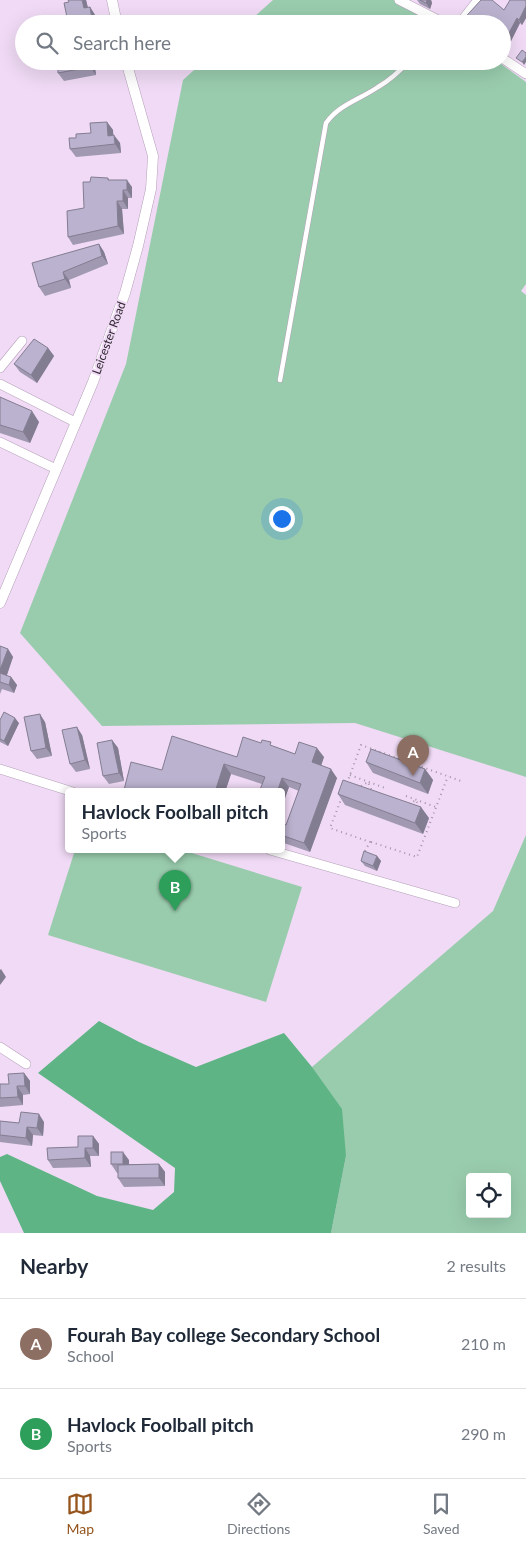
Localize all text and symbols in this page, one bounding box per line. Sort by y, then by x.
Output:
search box [15,15,511,70]
icon: search [33,29,61,57]
text: Search here [73,31,171,54]
street label: Leicester Road [88,299,129,376]
your location [269,506,295,532]
pin: A [397,735,429,776]
popup [65,788,285,853]
text: Havlock Foolball pitch [82,800,268,823]
text: Sports [82,823,127,842]
pin: B [159,870,191,911]
map controls [466,1173,511,1218]
button: locate [466,1173,511,1218]
text: Nearby [20,1253,88,1278]
text: 2 results [446,1256,506,1275]
text: Fourah Bay college Secondary School [67,1323,380,1346]
text: A [30,1334,42,1353]
text: 210 m [461,1334,506,1353]
text: School [67,1346,114,1365]
text: Havlock Foolball pitch [67,1413,254,1436]
text: B [31,1424,41,1443]
text: 290 m [461,1424,506,1443]
text: Sports [67,1436,112,1455]
tab: Map [66,1490,94,1537]
tab: Directions [227,1490,290,1537]
tab: Saved [423,1490,460,1537]

